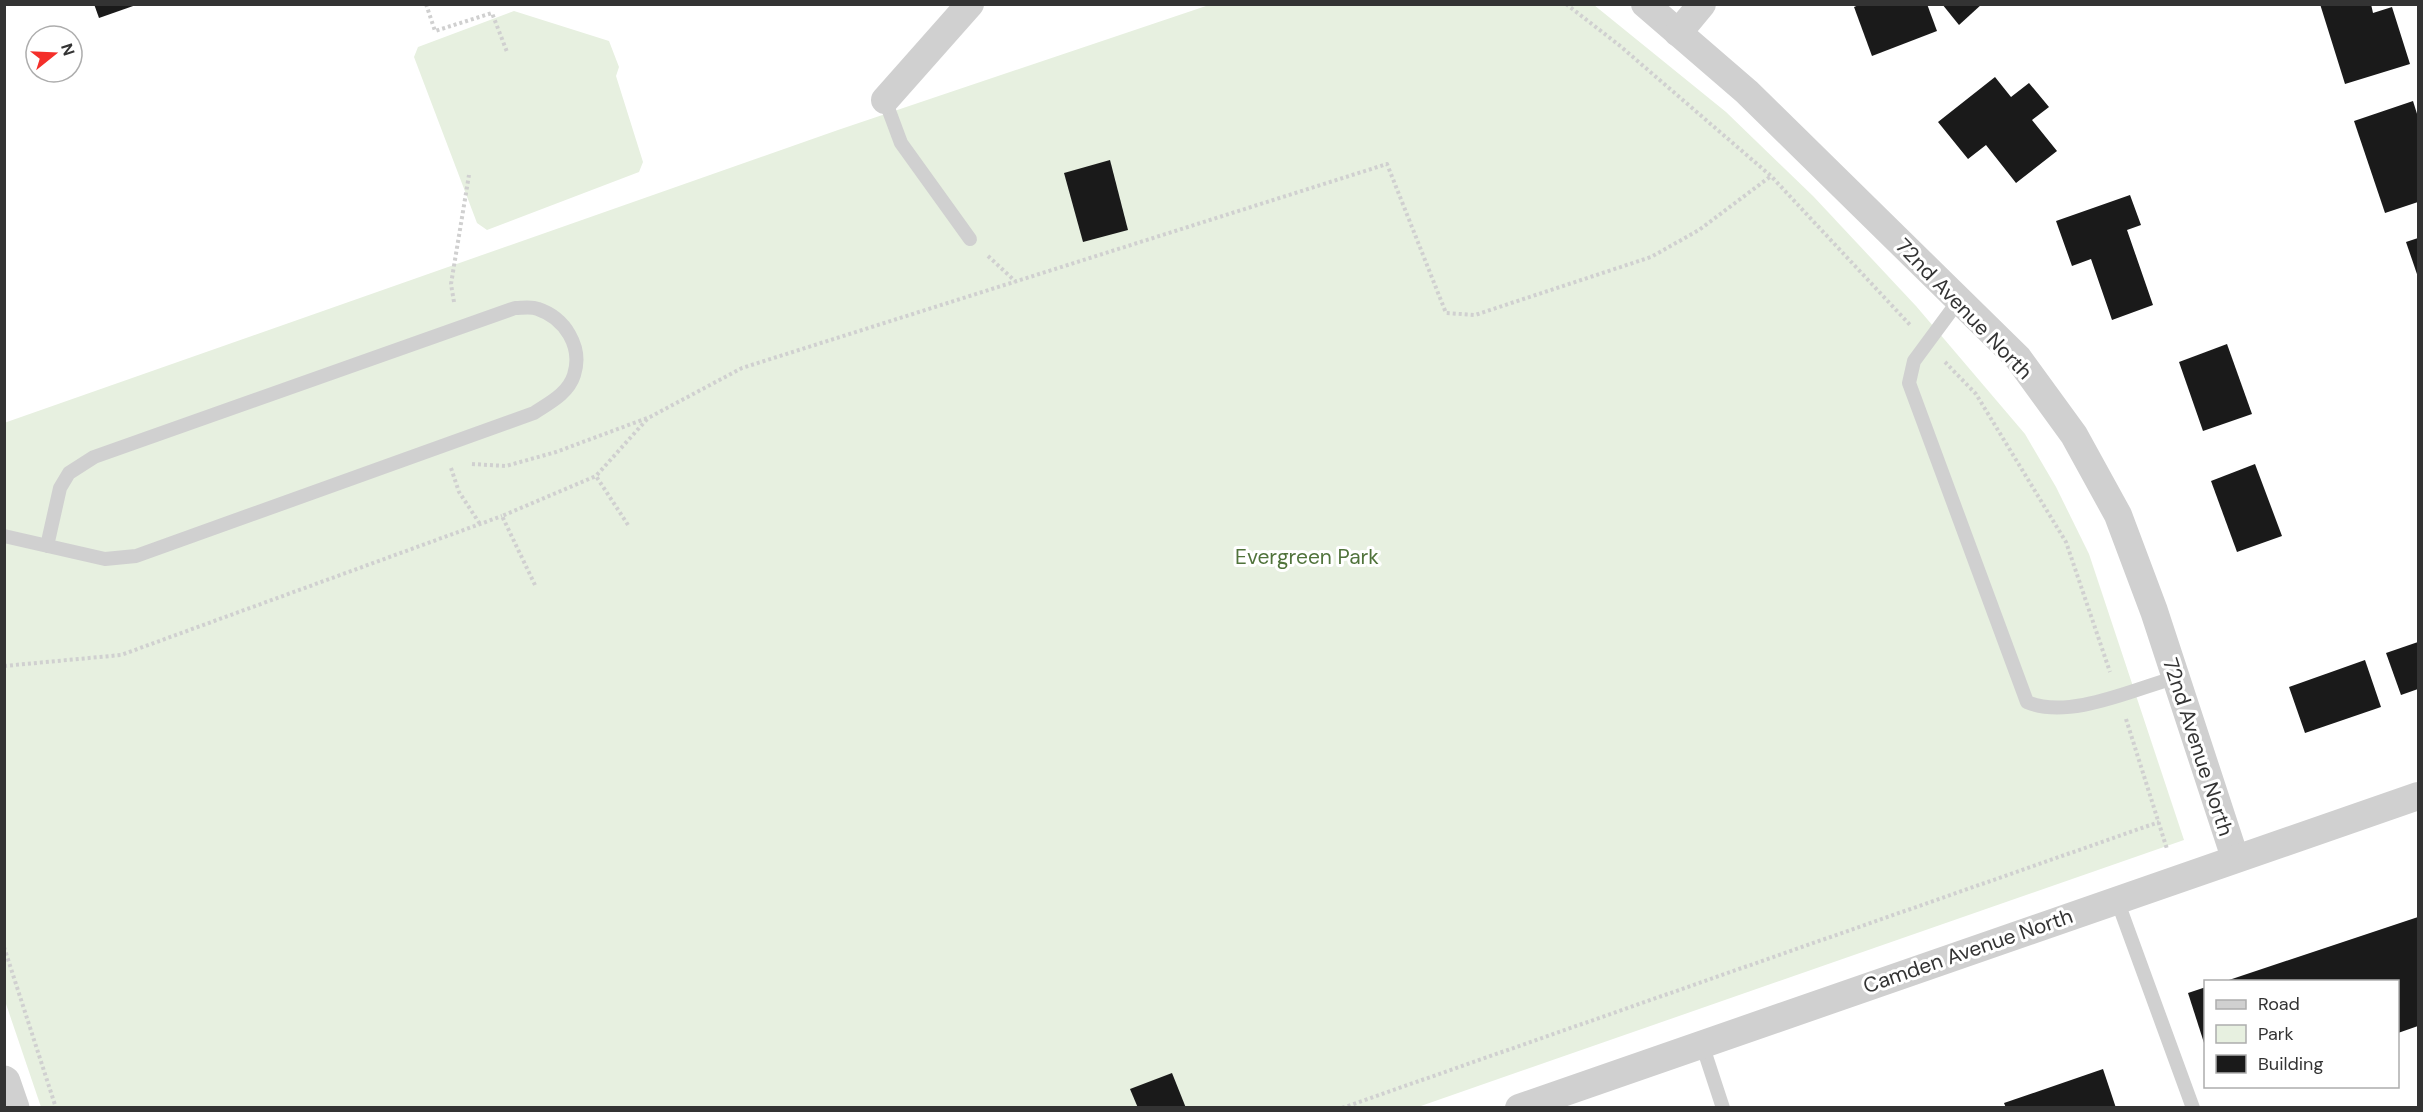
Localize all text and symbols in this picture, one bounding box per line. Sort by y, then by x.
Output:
north arrow [24,24,84,84]
text: N [56,41,80,58]
street label: 72nd Avenue North [1889,233,2039,385]
park label: Evergreen Park [1235,543,1379,571]
street label: 72nd Avenue North [2156,654,2240,840]
street label: Camden Avenue North [1859,902,2077,1000]
legend [2204,980,2399,1088]
text: Road [2258,992,2300,1016]
text: Park [2258,1022,2294,1046]
text: Building [2258,1052,2323,1076]

